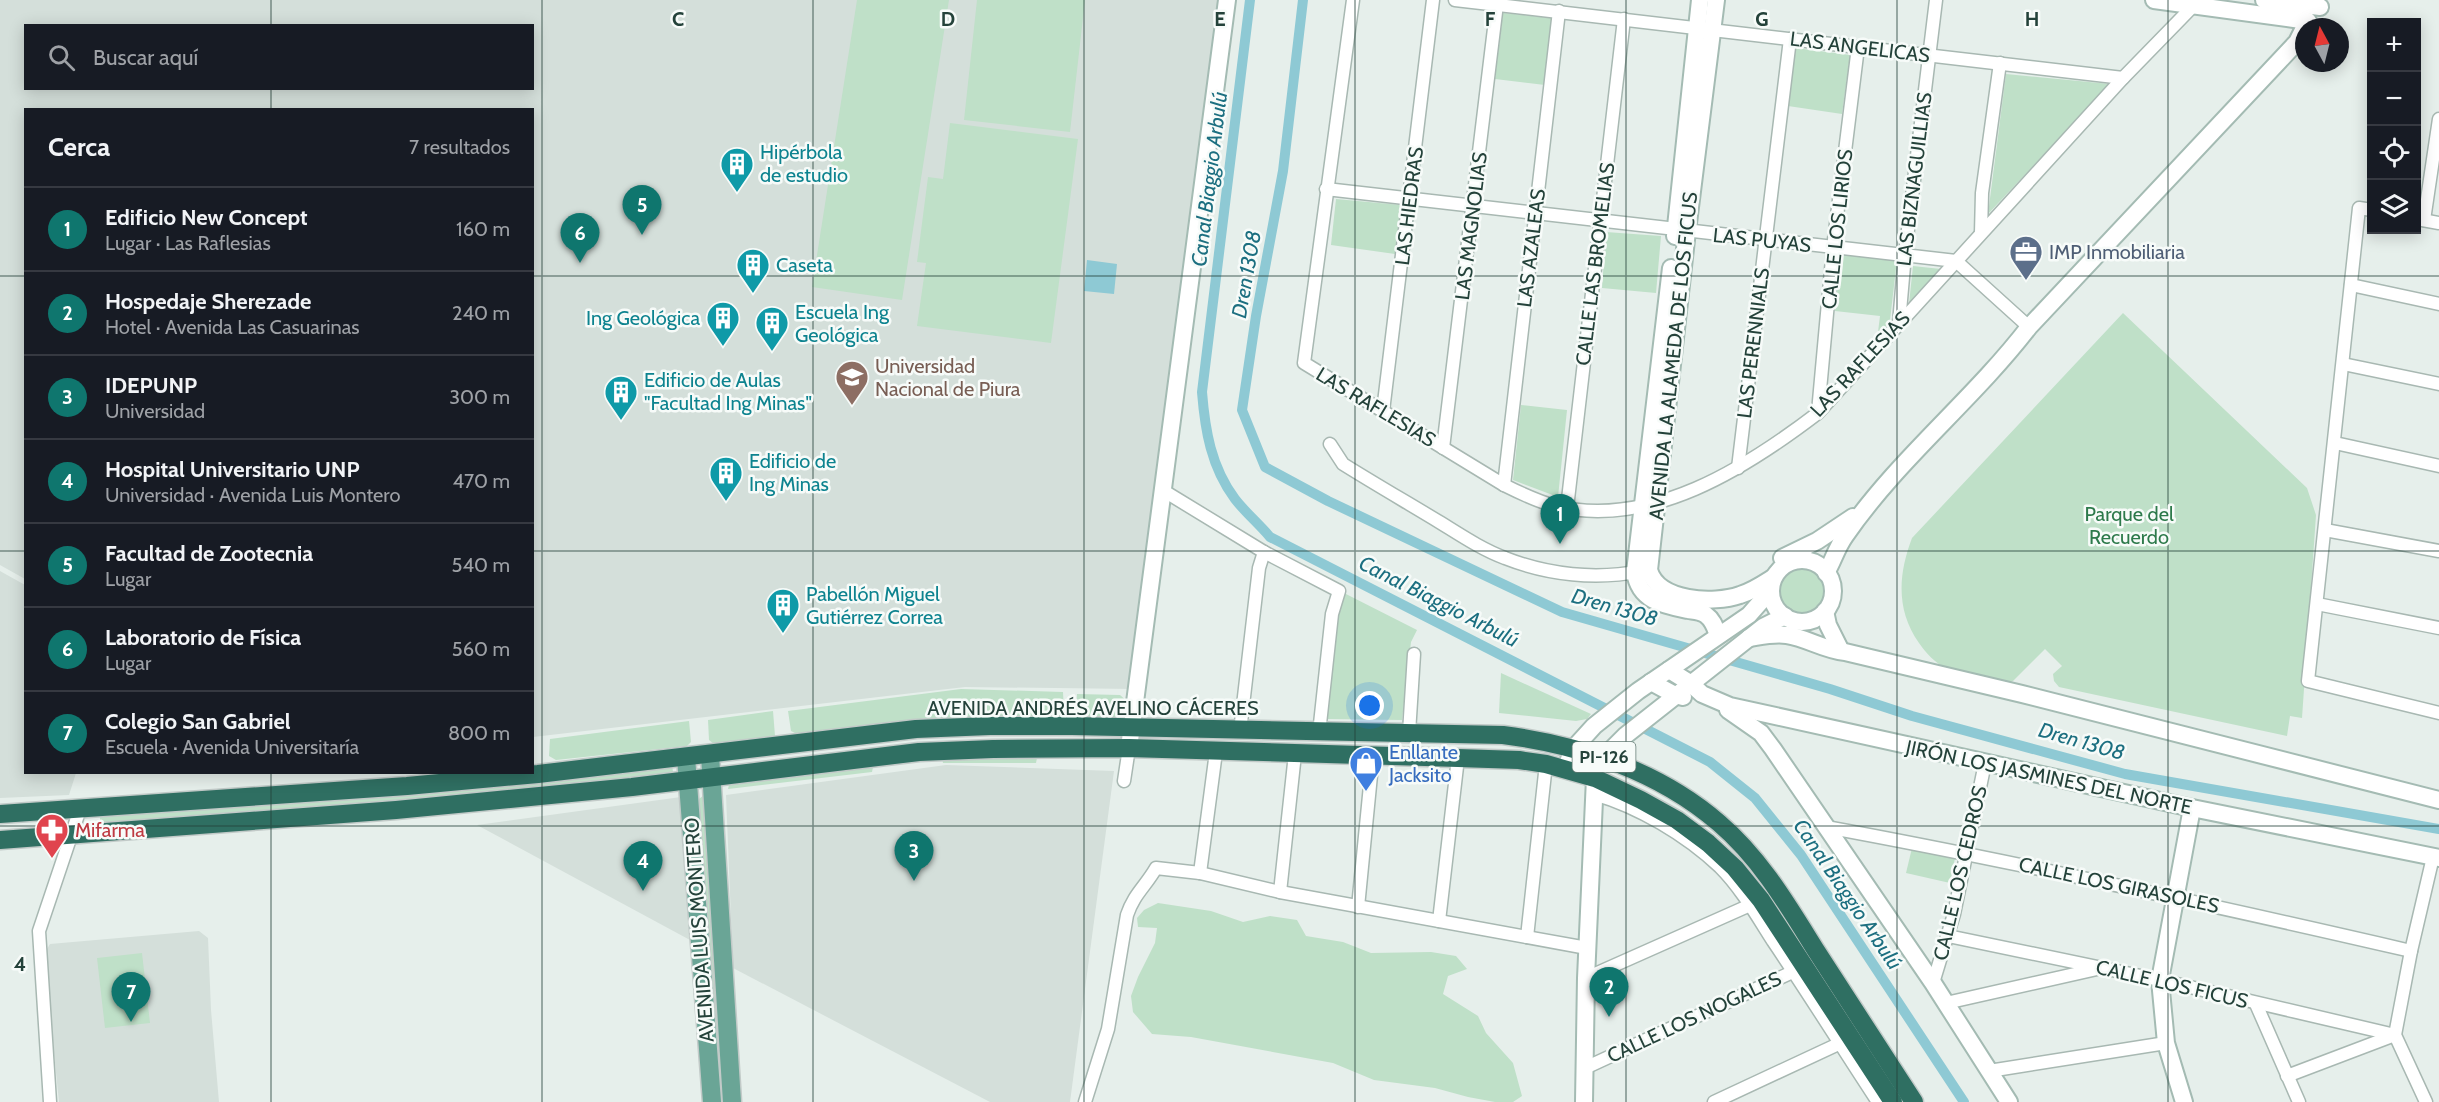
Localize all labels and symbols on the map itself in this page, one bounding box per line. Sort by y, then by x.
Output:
text: C [672,7,684,31]
text: D [941,7,955,31]
text: E [1214,7,1226,31]
text: F [1485,7,1496,31]
text: G [1755,7,1769,31]
text: H [2025,7,2039,31]
north arrow [2295,18,2349,72]
street label: LAS ANGELICAS [1789,27,1932,68]
water label: Canal Biaggio Arbulú [1186,90,1232,268]
street label: LAS BIZNAGUILLIAS [1891,90,1937,267]
place label: Hipérbola de estudio [760,140,848,187]
street label: LAS HIEDRAS [1390,145,1428,267]
building icon: Hipérbola de estudio [719,146,755,193]
street label: CALLE LOS LIRIOS [1817,148,1857,310]
street label: LAS MAGNOLIAS [1450,150,1492,301]
street label: CALLE LAS BROMELIAS [1571,161,1619,367]
pin: 5 [622,186,662,235]
street label: LAS AZALEAS [1512,187,1550,309]
street label: AVENIDA LA ALAMEDA DE LOS FICUS [1644,190,1702,521]
pin: 6 [560,214,600,263]
street label: LAS PUYAS [1712,223,1813,257]
water label: Dren 1308 [1226,228,1266,320]
office icon: IMP Inmobiliaria [2008,234,2044,281]
place label: IMP Inmobiliaria [2049,240,2185,264]
building icon: Caseta [735,247,771,294]
place label: Caseta [776,253,833,277]
street label: LAS PERENNIALS [1732,266,1774,420]
building icon: Ing Geológica [705,300,741,347]
place label: Escuela Ing Geológica [795,300,890,347]
building icon: Escuela Ing Geológica [754,305,790,352]
place label: Ing Geológica [586,306,700,330]
street label: LAS RAFLESIAS [1805,306,1915,422]
place label: Universidad Nacional de Piura [875,354,1021,401]
school or university icon: Universidad Nacional de Piura [834,359,870,406]
street label: LAS RAFLESIAS [1312,362,1440,452]
place label: Edificio de Aulas "Facultad Ing Minas" [644,368,812,415]
building icon: Edificio de Aulas "Facultad Ing Minas" [603,374,639,421]
place label: Edificio de Ing Minas [749,449,836,496]
building icon: Edificio de Ing Minas [708,455,744,502]
pin: 1 [1540,494,1580,544]
park label: Parque del Recuerdo [2084,502,2174,549]
water label: Canal Biaggio Arbulú [1355,550,1523,652]
place label: Pabellón Miguel Gutiérrez Correa [806,582,943,629]
water label: Dren 1308 [1569,583,1661,631]
building icon: Pabellón Miguel Gutiérrez Correa [765,587,801,634]
your location [1355,691,1384,720]
street label: AVENIDA ANDRÉS AVELINO CÁCERES [927,696,1259,720]
water label: Dren 1308 [2036,717,2128,765]
street label: JIRÓN LOS JASMINES DEL NORTE [1903,735,2194,819]
place label: Enllante Jacksito [1388,740,1458,787]
road number: PI-126 [1572,742,1636,772]
shop icon: Enllante Jacksito [1348,745,1384,792]
street label: CALLE LOS CEDROS [1928,783,1992,963]
pharmacy icon: Mifarma [34,812,70,859]
water label: Canal Biaggio Arbulú [1788,814,1908,974]
street label: AVENIDA LUIS MONTERO [679,817,719,1043]
place label: Mifarma [75,818,145,842]
pin: 3 [894,832,934,881]
pin: 4 [624,842,662,891]
street label: CALLE LOS GIRASOLES [2017,852,2222,918]
text: 4 [14,952,26,976]
street label: CALLE LOS FICUS [2094,955,2251,1013]
street label: CALLE LOS NOGALES [1603,966,1785,1068]
pin: 2 [1590,968,1628,1017]
pin: 7 [112,972,150,1022]

